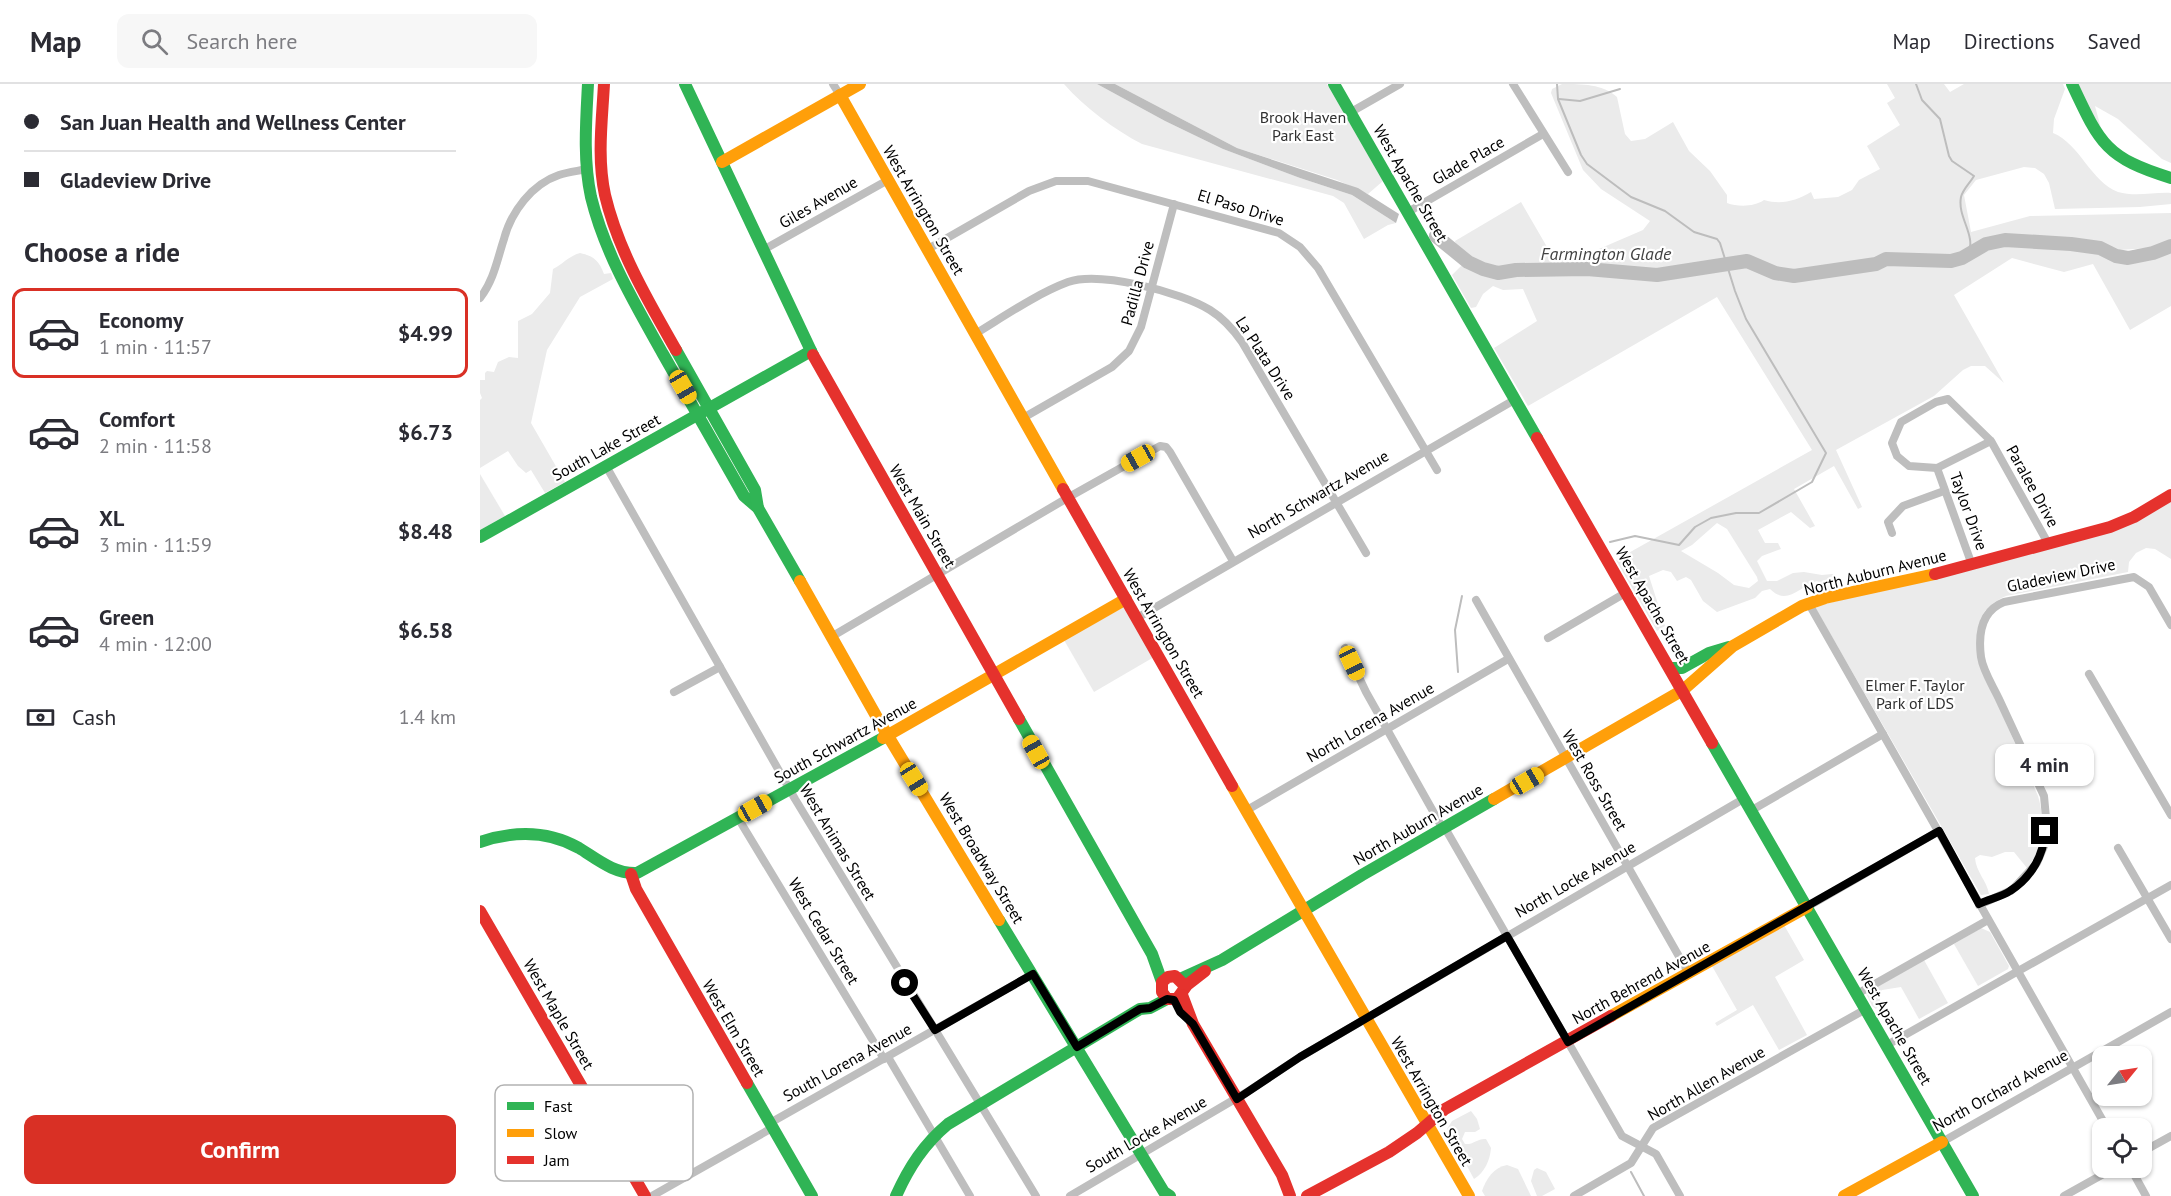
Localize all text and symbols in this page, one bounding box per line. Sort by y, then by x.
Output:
search box [117,14,537,68]
text: Map [30,23,81,60]
icon: search [138,25,171,58]
text: Search here [186,27,297,55]
text: Map [1892,28,1931,55]
text: Directions [1964,28,2055,55]
text: Saved [2088,28,2141,55]
park label: Brook Haven Park East [1260,107,1346,145]
text: San Juan Health and Wellness Center [60,108,406,136]
street label: West Apache Street [1369,121,1453,246]
street label: Glade Place [1428,131,1508,189]
street label: West Arrington Street [879,142,969,279]
text: Gladeview Drive [60,166,211,194]
street label: Giles Avenue [775,171,861,233]
street label: El Paso Drive [1195,184,1287,230]
text: Choose a ride [24,235,180,269]
street label: Padilla Drive [1116,239,1158,327]
water label: Farmington Glade [1541,242,1672,265]
icon: car [27,306,81,360]
text: Economy [99,306,183,334]
street label: La Plata Drive [1232,313,1300,403]
text: $4.99 [398,319,453,347]
text: 1 min · 11:57 [99,334,212,360]
car [666,367,700,407]
icon: car [27,405,81,459]
text: Comfort [99,405,175,433]
street label: South Lake Street [548,409,664,485]
text: $6.73 [398,418,453,446]
text: 2 min · 11:58 [99,433,212,459]
car [1118,441,1158,475]
street label: Paralee Drive [2002,442,2064,530]
street label: North Schwartz Avenue [1244,445,1392,543]
street label: West Main Street [885,461,961,572]
street label: Taylor Drive [1946,469,1992,553]
icon: car [27,504,81,558]
text: XL [99,504,124,532]
text: $8.48 [398,517,453,545]
text: 3 min · 11:59 [99,532,212,558]
street label: West Apache Street [1611,543,1695,668]
street label: North Auburn Avenue [1802,545,1948,599]
street label: Gladeview Drive [2005,554,2117,596]
street label: West Arrington Street [1119,565,1209,702]
icon: car [27,603,81,657]
text: Green [99,603,154,631]
text: $6.58 [398,616,453,644]
text: 4 min · 12:00 [99,631,212,657]
car [1336,643,1368,683]
park label: Elmer F. Taylor Park of LDS [1865,675,1965,713]
street label: North Lorena Avenue [1303,677,1437,767]
street label: South Schwartz Avenue [770,692,920,788]
icon: cash [24,701,57,734]
text: Cash [72,703,116,731]
text: 1.4 km [399,704,456,730]
street label: West Ross Street [1558,726,1632,834]
car [1019,732,1053,772]
callout: 4 min [1996,744,2094,786]
text: 4 min [2020,752,2069,778]
car [897,759,931,799]
car [1507,764,1547,798]
street label: North Auburn Avenue [1350,779,1486,869]
street label: West Animas Street [795,780,881,904]
street label: West Broadway Street [935,789,1029,927]
car [735,791,775,825]
route end [2031,817,2058,844]
street label: North Locke Avenue [1511,836,1639,922]
street label: West Cedar Street [784,874,864,988]
street label: North Behrend Avenue [1569,936,1713,1028]
street label: West Maple Street [519,955,599,1073]
street label: West Apache Street [1853,964,1937,1089]
route start [891,969,918,996]
street label: West Elm Street [698,976,770,1080]
street label: South Lorena Avenue [779,1018,915,1106]
street label: West Arrington Street [1387,1033,1477,1170]
street label: North Allen Avenue [1644,1041,1768,1125]
street label: North Orchard Avenue [1929,1044,2071,1136]
north arrow [2092,1046,2152,1106]
map controls [2092,1046,2152,1178]
legend [495,1085,693,1181]
street label: South Locke Avenue [1082,1091,1210,1177]
text: Fast [544,1096,573,1116]
button: Confirm [24,1115,456,1184]
button: locate [2092,1118,2152,1178]
text: Slow [544,1123,578,1143]
text: Jam [543,1150,570,1170]

